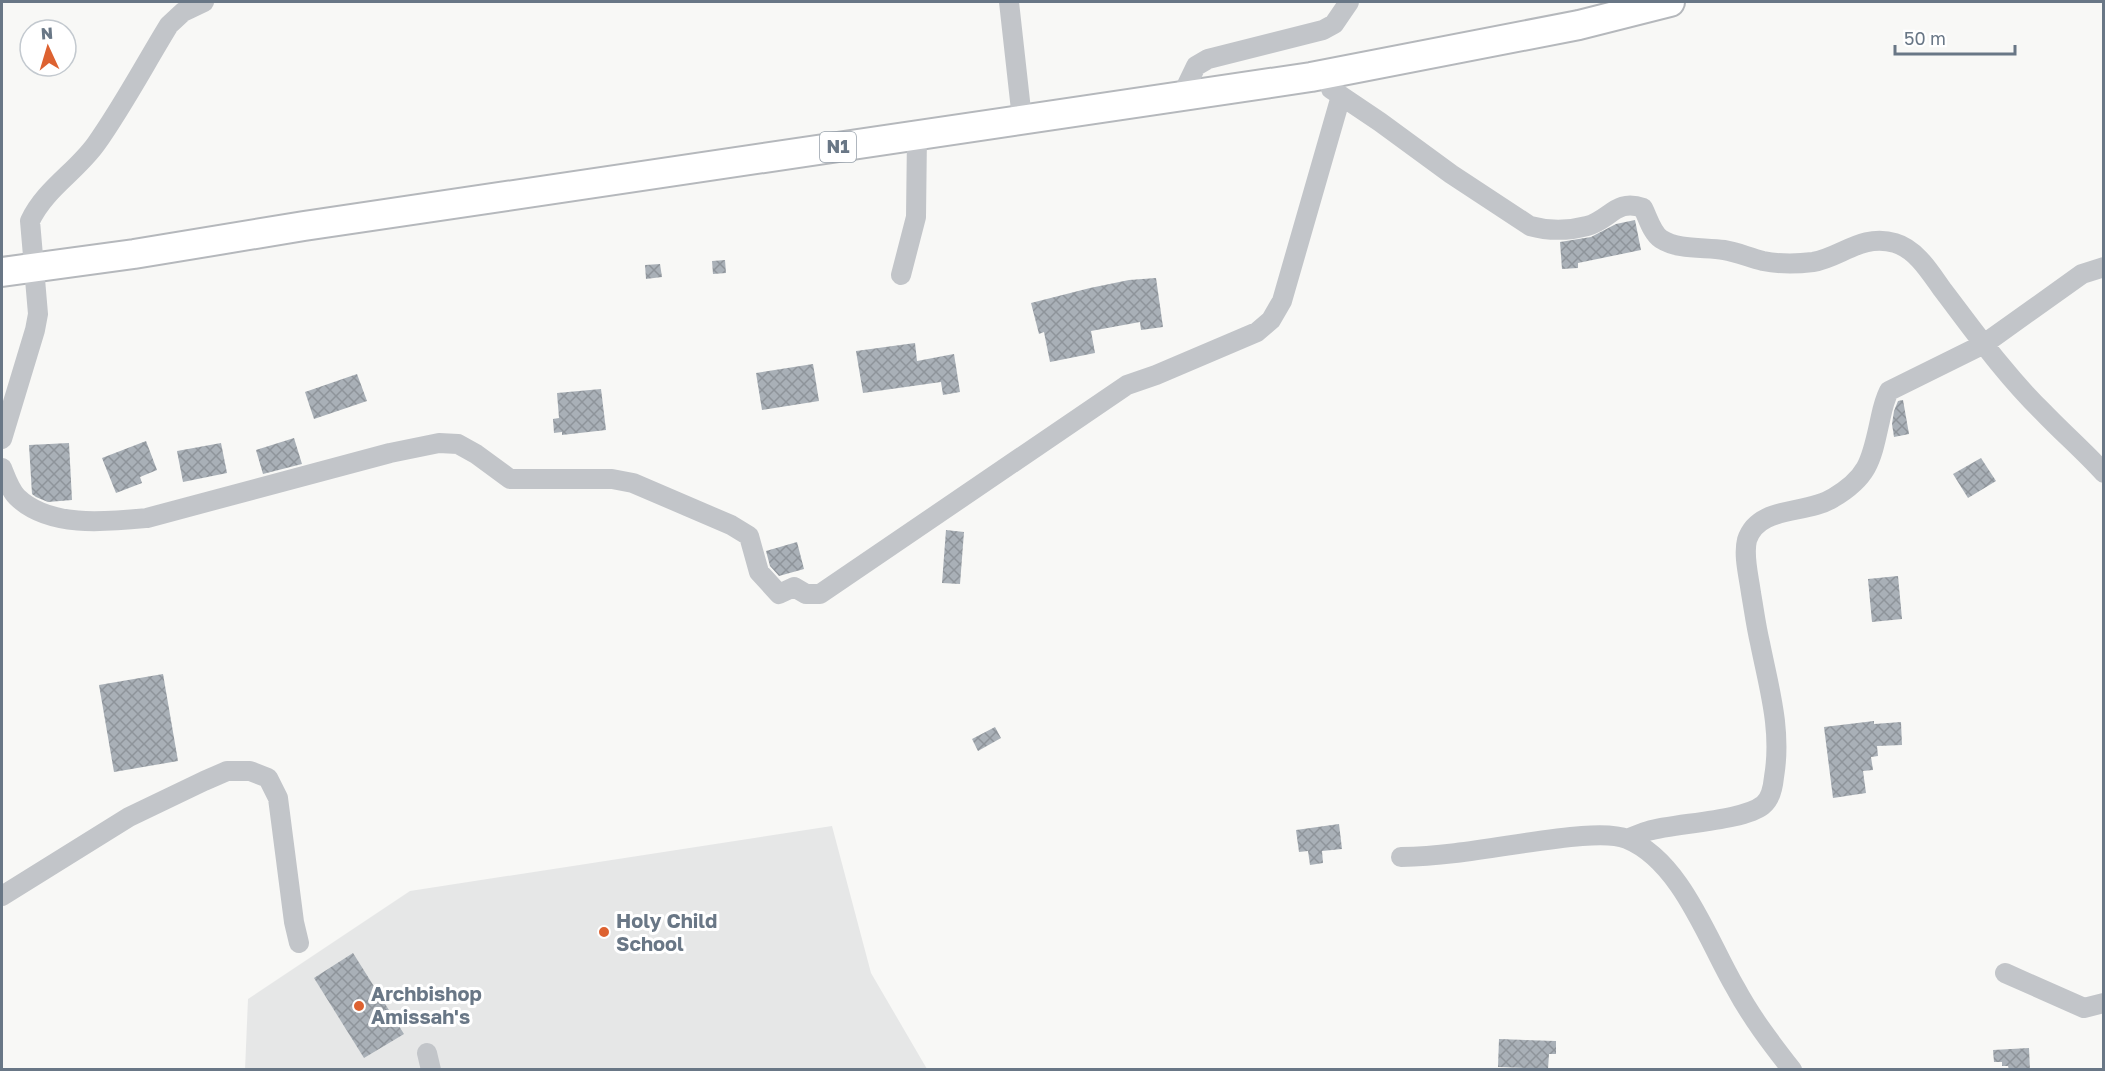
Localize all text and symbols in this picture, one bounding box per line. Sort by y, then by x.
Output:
north arrow [18,18,78,78]
scale bar [1895,18,2015,56]
text: N [40,23,54,43]
text: 50 m [1904,27,1946,49]
road number: N1 [820,132,856,162]
place label: Holy Child School [616,908,717,955]
marker: Holy Child School [597,925,611,939]
place label: Archbishop Amissah's [371,981,482,1028]
marker: Archbishop Amissah's [352,999,366,1013]

